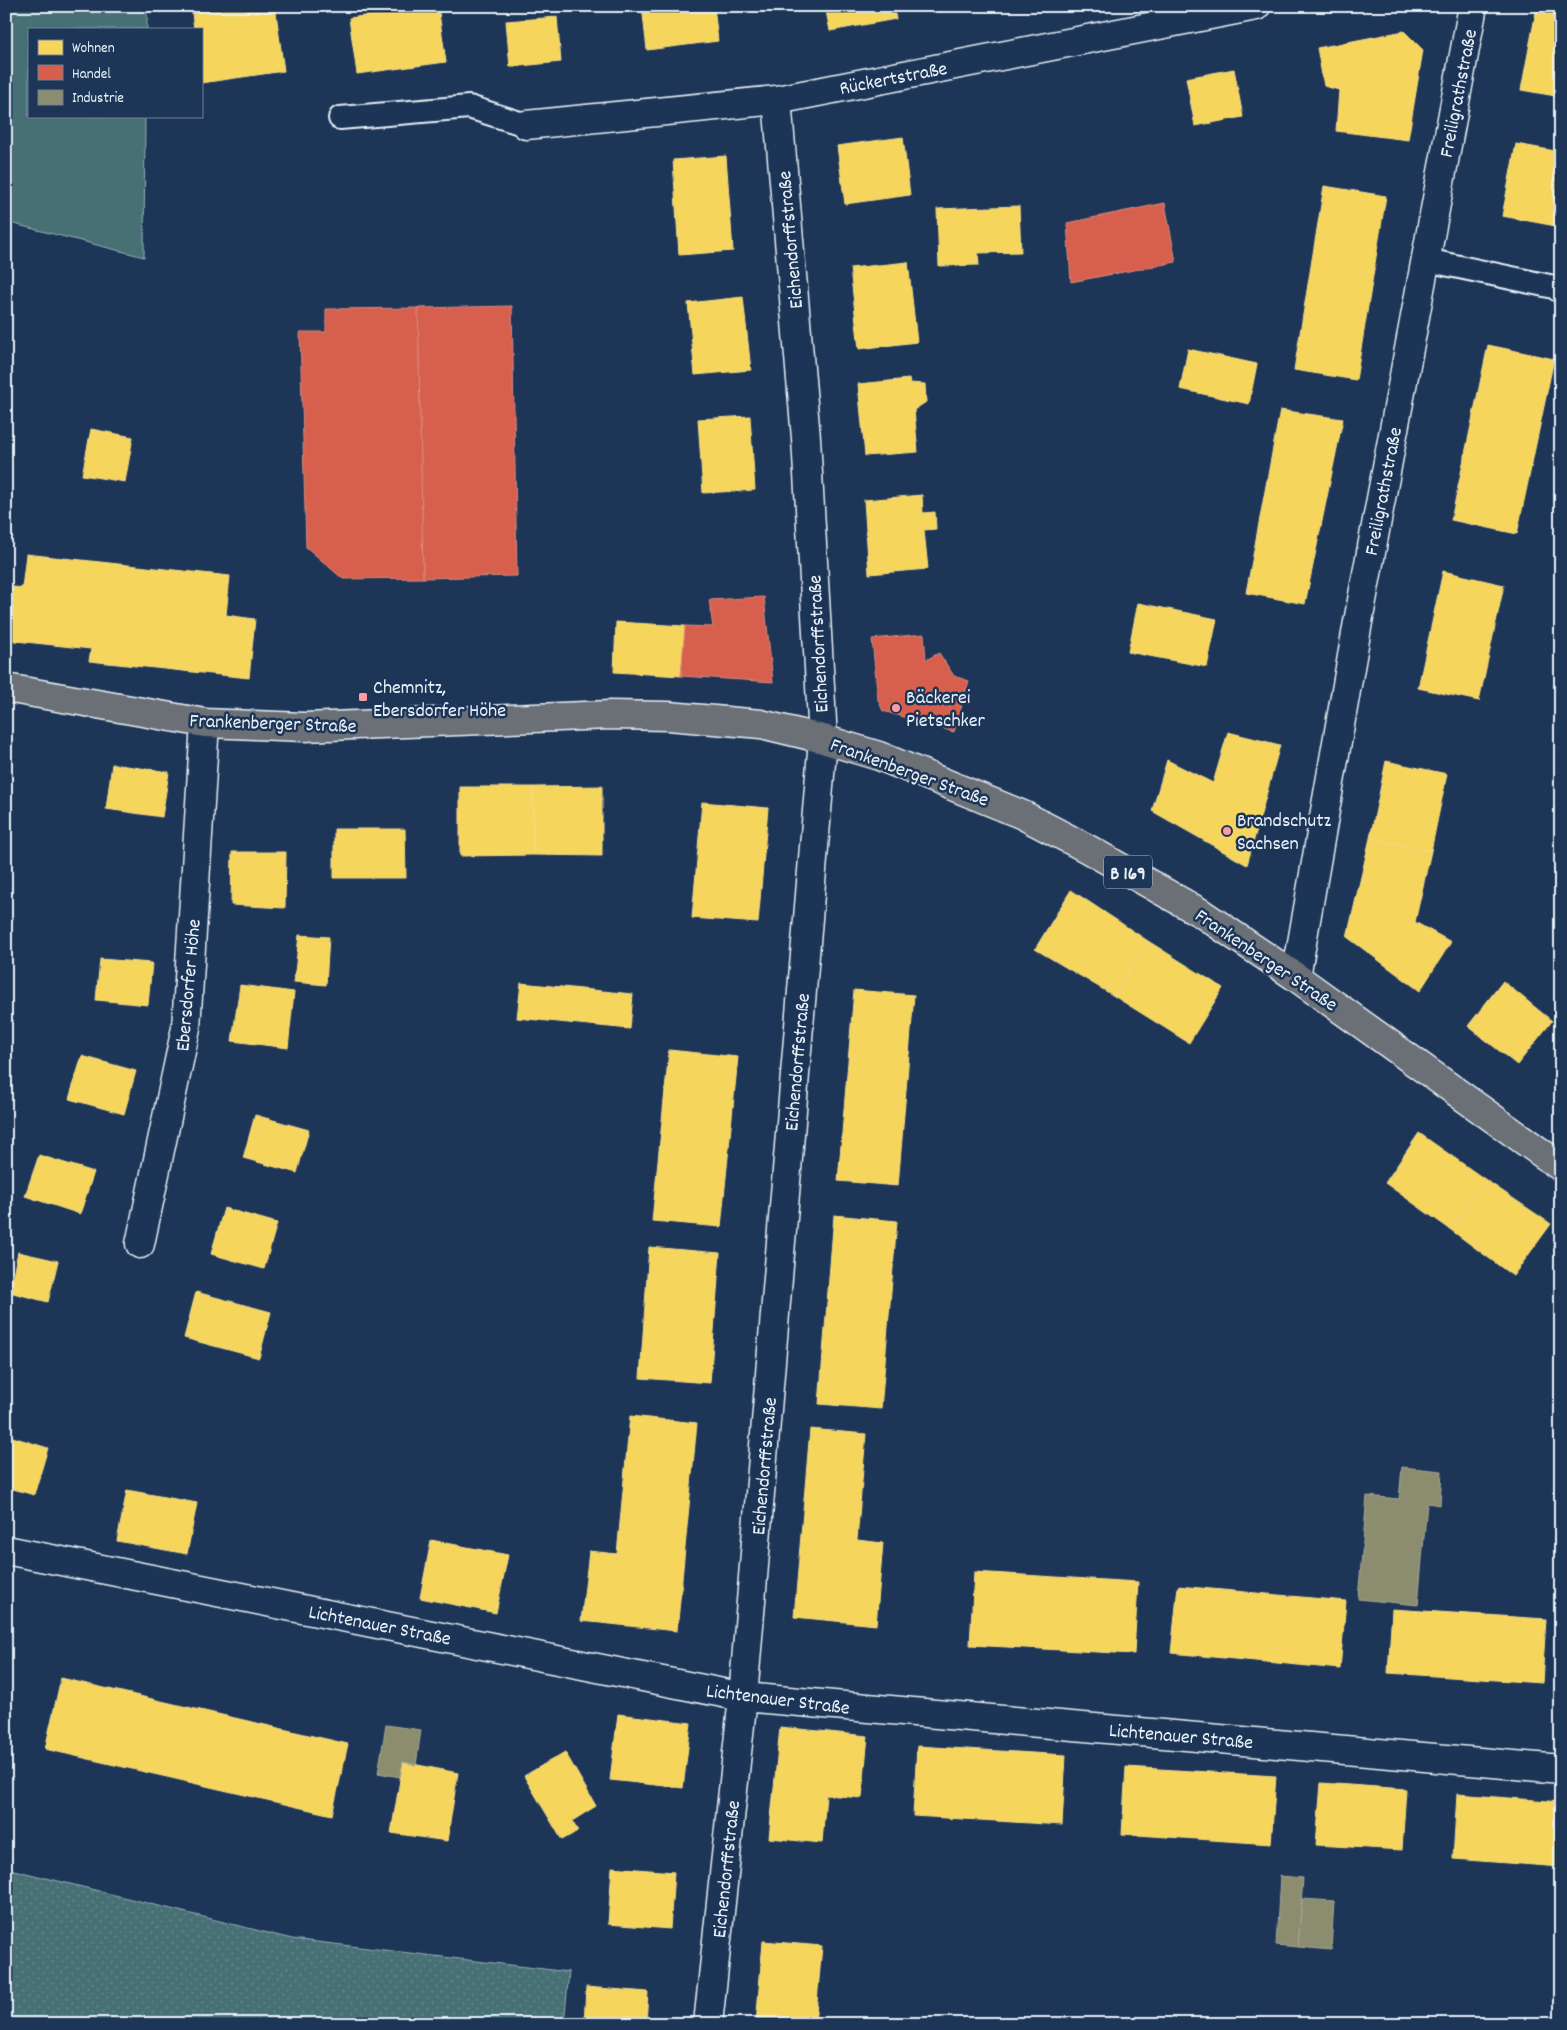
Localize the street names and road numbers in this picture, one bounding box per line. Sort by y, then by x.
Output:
street label: Freiligrathstraße [1434,27,1486,160]
street label: Rückertstraße [837,56,950,104]
street label: Eichendorffstraße [772,170,812,310]
street label: Freiligrathstraße [1359,425,1411,558]
street label: Eichendorffstraße [802,574,838,714]
street label: Frankenberger Straße [189,708,357,742]
street label: Frankenberger Straße [826,732,992,816]
road number: B 169 [1104,856,1152,889]
street label: Frankenberger Straße [1188,903,1343,1020]
street label: Ebersdorfer Höhe [170,918,210,1053]
street label: Eichendorffstraße [779,992,819,1132]
street label: Eichendorffstraße [746,1396,786,1536]
street label: Lichtenauer Straße [306,1599,453,1655]
street label: Lichtenauer Straße [704,1678,851,1724]
street label: Lichtenauer Straße [1108,1718,1254,1758]
street label: Eichendorffstraße [707,1799,749,1939]

